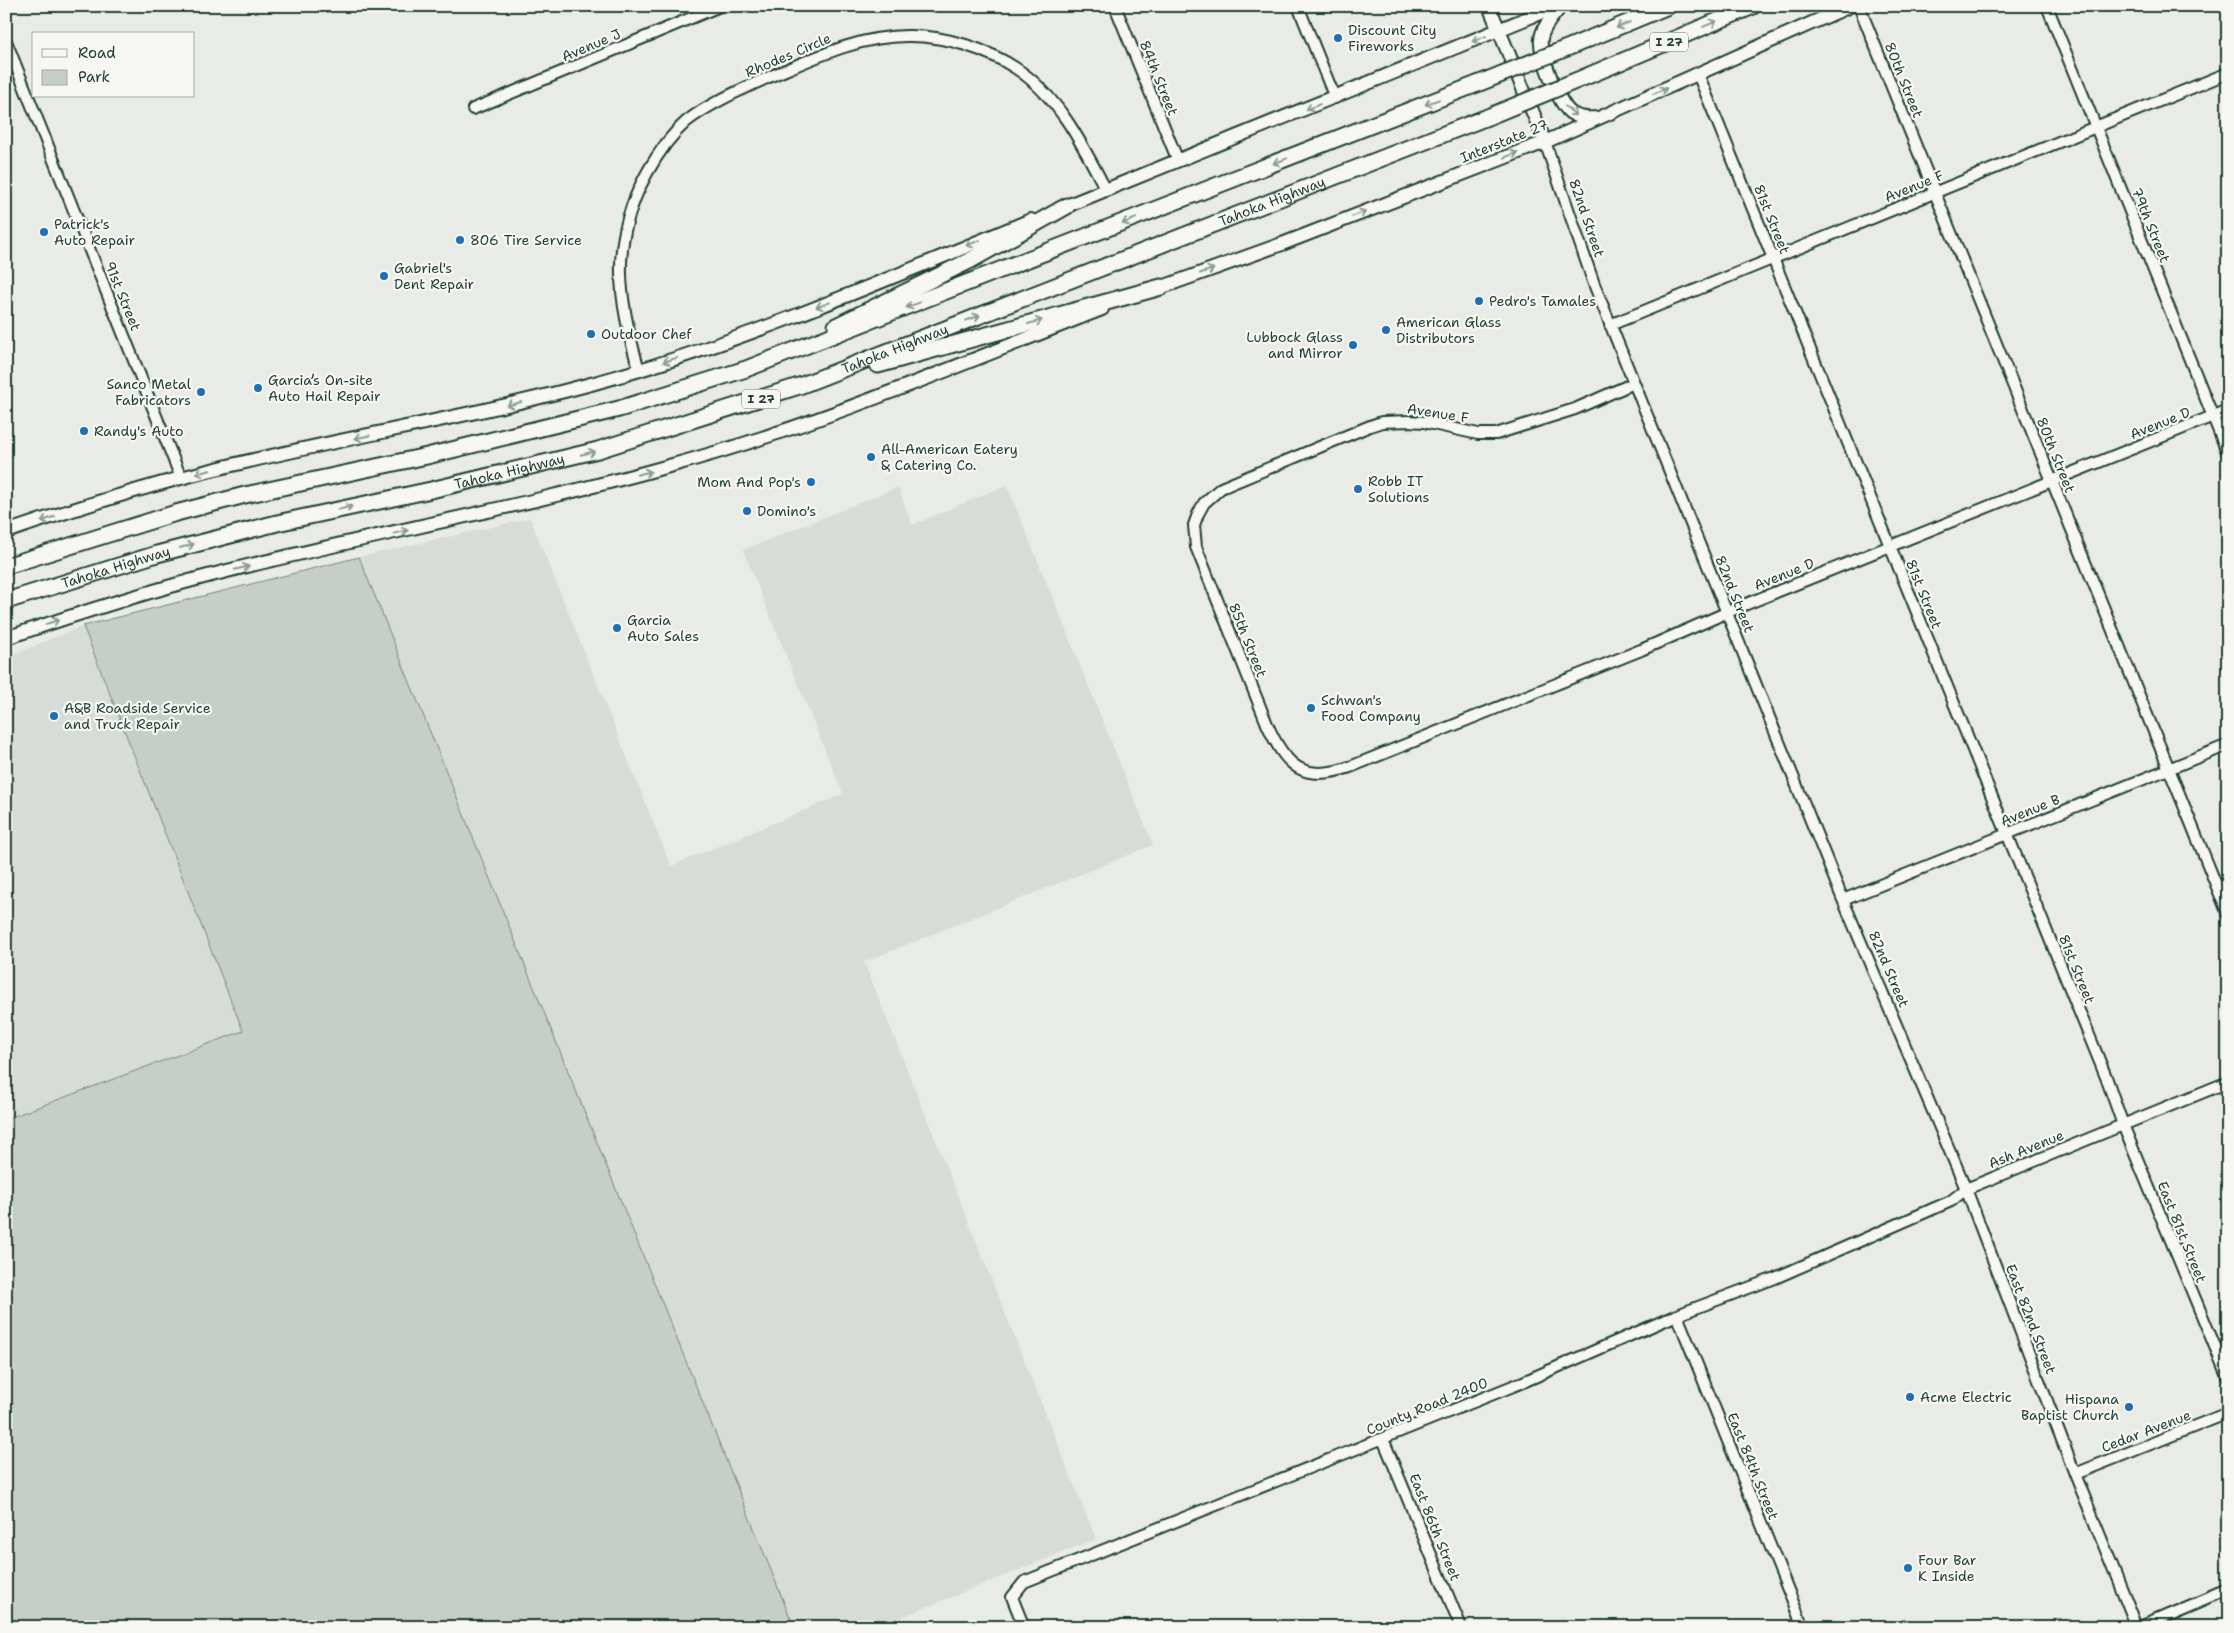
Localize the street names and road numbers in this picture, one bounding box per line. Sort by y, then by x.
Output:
street label: Avenue J [559,25,623,65]
street label: Rhodes Circle [742,29,834,81]
road number: I 27 [1650,32,1688,52]
street label: 84th Street [1136,38,1182,118]
street label: 80th Street [1881,40,1927,120]
street label: Interstate 27 [1457,115,1551,167]
street label: Avenue F [1882,166,1946,206]
street label: Tahoka Highway [1216,172,1328,230]
street label: 82nd Street [1565,176,1609,260]
street label: 81st Street [1750,182,1794,256]
street label: 79th Street [2128,185,2174,265]
street label: 91st Street [101,259,145,333]
street label: Tahoka Highway [839,320,951,378]
road number: I 27 [742,389,780,408]
street label: Avenue F [1406,399,1470,427]
street label: Avenue D [2127,403,2193,443]
street label: 80th Street [2033,415,2079,495]
street label: Tahoka Highway [452,449,566,493]
street label: Tahoka Highway [59,542,172,592]
street label: 82nd Street [1711,553,1759,635]
street label: Avenue D [1751,554,1817,594]
street label: 81st Street [1902,557,1946,631]
street label: 85th Street [1225,600,1271,680]
street label: Avenue B [1998,790,2062,830]
street label: 82nd Street [1865,928,1913,1010]
street label: 81st Street [2055,932,2099,1006]
street label: Ash Avenue [1986,1126,2066,1172]
street label: East 81st Street [2153,1179,2211,1285]
street label: East 82nd Street [2002,1261,2060,1377]
street label: County Road 2400 [1363,1373,1491,1439]
street label: Cedar Avenue [2099,1406,2193,1456]
street label: East 84th Street [1723,1410,1783,1522]
street label: East 86th Street [1405,1471,1465,1583]

